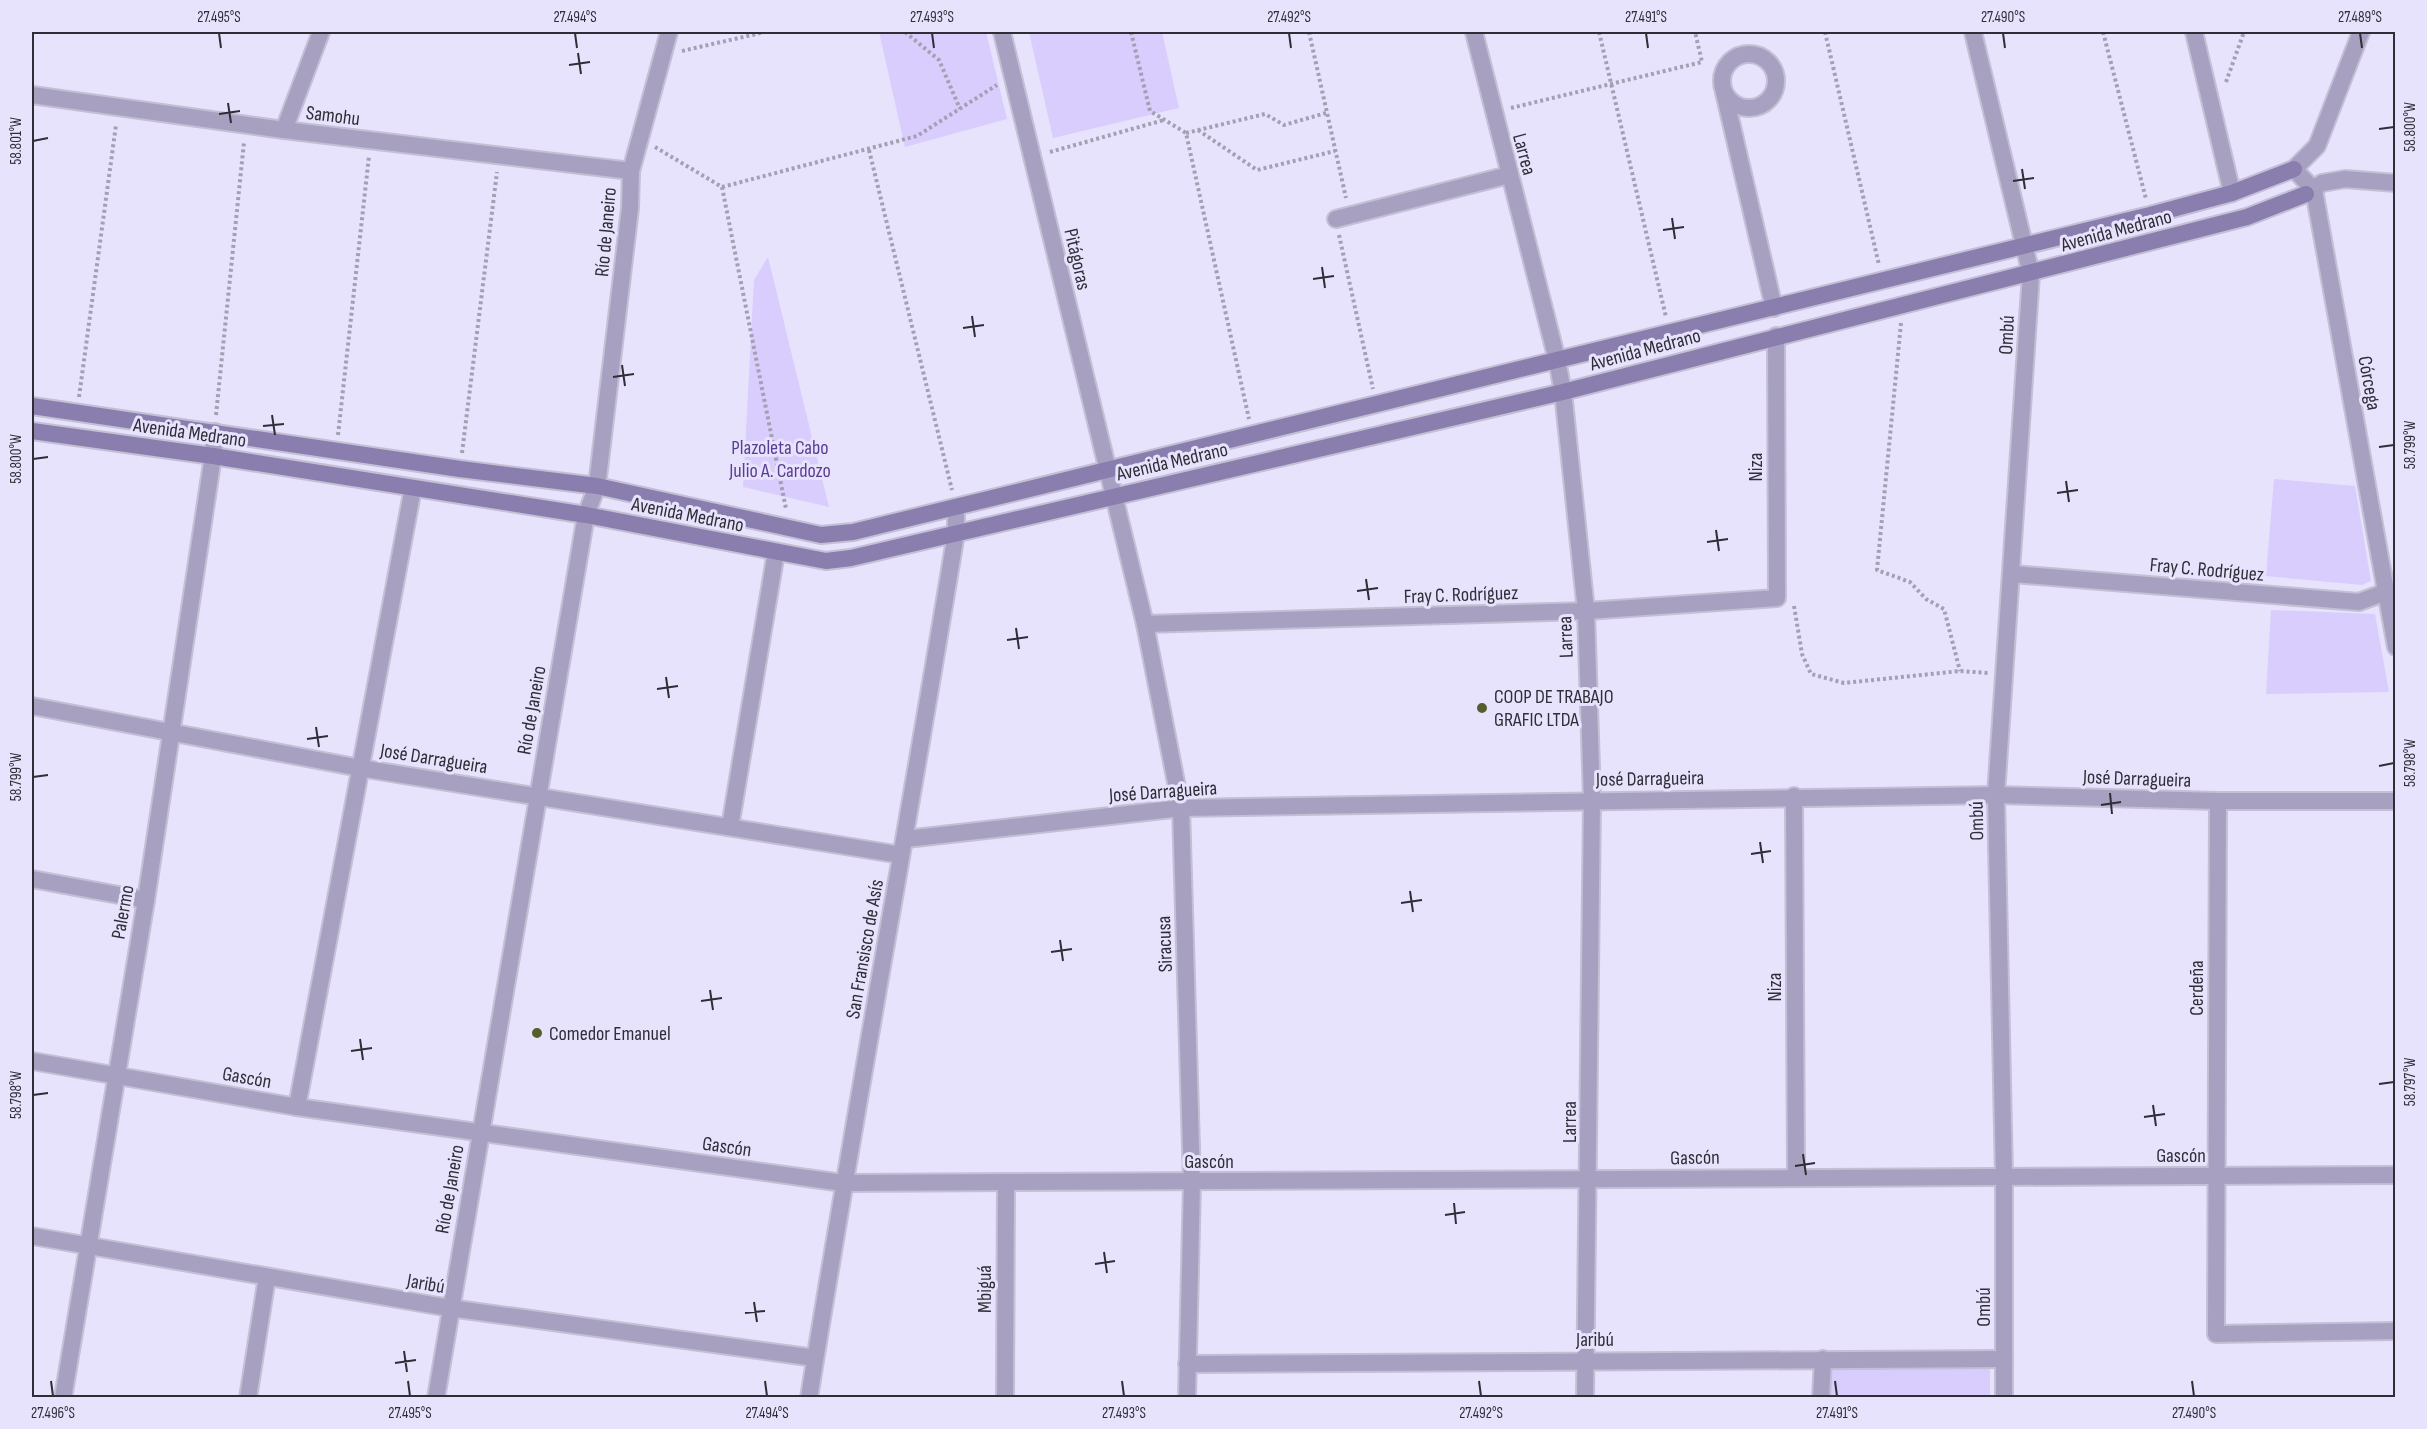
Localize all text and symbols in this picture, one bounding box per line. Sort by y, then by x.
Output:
text: 27.495°S [197,8,241,27]
text: 27.494°S [553,8,597,27]
text: 27.493°S [910,8,954,27]
text: 27.492°S [1267,8,1311,27]
text: 27.491°S [1625,8,1667,27]
text: 27.490°S [1981,8,2025,27]
text: 27.489°S [2338,8,2382,27]
street label: Samohu [304,101,361,131]
text: 58.800°W [2401,102,2420,152]
text: 58.801°W [7,117,26,165]
street label: Larrea [1507,131,1541,178]
street label: Río de Janeiro [590,186,622,278]
street label: Avenida Medrano [2057,205,2174,258]
street label: Pitágoras [1058,226,1096,292]
street label: Ombú [1994,315,2020,355]
street label: Avenida Medrano [1586,324,1703,377]
street label: Córcega [2352,354,2386,412]
street label: Avenida Medrano [131,413,248,453]
text: 58.799°W [2401,421,2420,469]
text: 58.800°W [7,434,26,484]
park label: Plazoleta Cabo Julio A. Cardozo [728,436,831,483]
street label: Avenida Medrano [1113,437,1230,487]
street label: Niza [1744,453,1768,481]
street label: Avenida Medrano [629,492,746,538]
street label: Fray C. Rodríguez [2149,553,2265,587]
street label: Fray C. Rodríguez [1403,581,1519,609]
street label: Larrea [1553,616,1579,658]
street label: Río de Janeiro [512,664,552,756]
place label: COOP DE TRABAJO GRAFIC LTDA [1494,685,1614,732]
marker: COOP DE TRABAJO GRAFIC LTDA [1475,701,1489,715]
street label: José Darragueira [378,739,489,779]
text: 58.798°W [2401,739,2420,787]
text: 58.799°W [7,753,26,801]
street label: José Darragueira [2081,765,2191,793]
street label: José Darragueira [1595,766,1704,792]
street label: José Darragueira [1107,776,1218,808]
street label: Ombú [1965,801,1989,841]
street label: San Fransisco de Asís [841,878,889,1021]
street label: Palermo [106,883,140,941]
street label: Siracusa [1152,915,1178,973]
street label: Cerdeña [2185,960,2209,1016]
street label: Niza [1763,973,1787,1001]
place label: Comedor Emanuel [549,1022,671,1046]
marker: Comedor Emanuel [530,1026,544,1040]
text: 58.797°W [2401,1058,2420,1106]
street label: Gascón [220,1062,273,1094]
text: 58.798°W [7,1071,26,1119]
street label: Larrea [1558,1101,1582,1143]
street label: Gascón [701,1132,753,1162]
street label: Río de Janeiro [430,1143,470,1235]
street label: Gascón [2156,1144,2206,1168]
street label: Gascón [1670,1146,1720,1170]
street label: Gascón [1184,1150,1234,1174]
street label: Mbiguá [973,1265,997,1313]
street label: Jaribú [404,1269,447,1299]
street label: Ombú [1972,1287,1996,1327]
street label: Jaribú [1575,1328,1614,1352]
text: 27.496°S [31,1404,75,1423]
text: 27.495°S [388,1404,432,1423]
text: 27.494°S [745,1404,789,1423]
text: 27.493°S [1102,1404,1146,1423]
text: 27.492°S [1459,1404,1503,1423]
text: 27.491°S [1816,1404,1858,1423]
text: 27.490°S [2172,1404,2216,1423]

